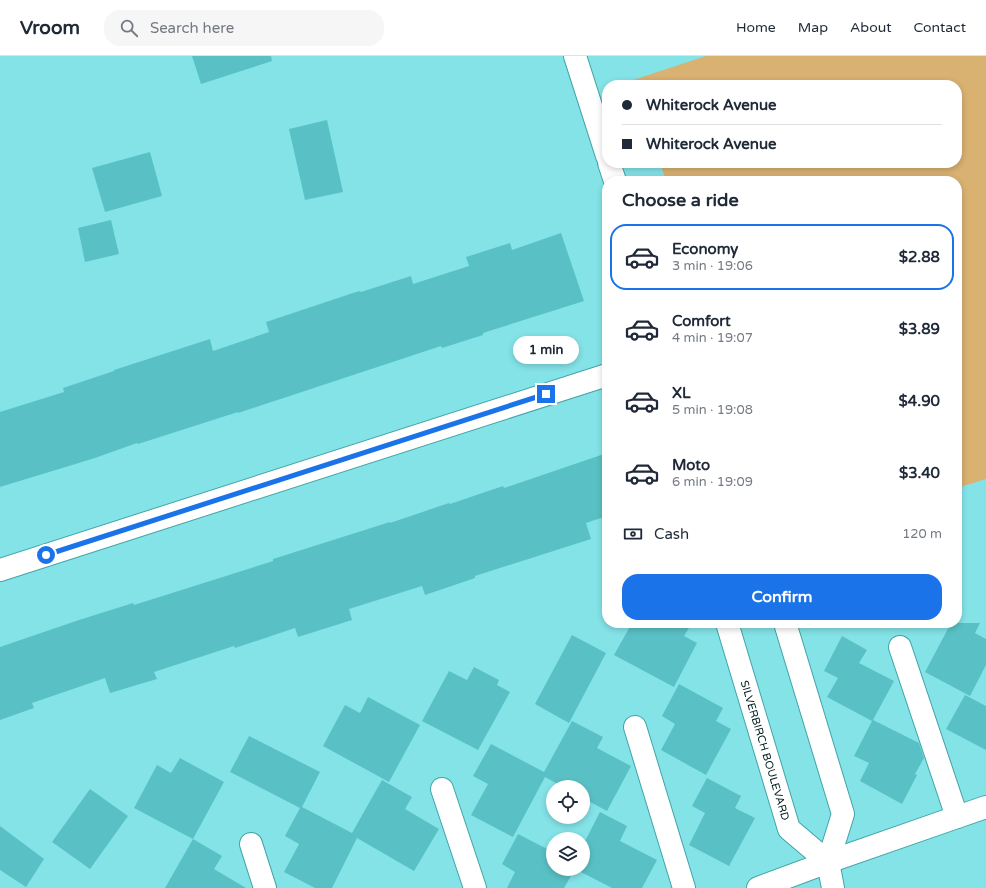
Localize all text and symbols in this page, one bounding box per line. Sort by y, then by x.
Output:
search box [104,10,384,46]
text: Vroom [20,17,80,39]
icon: search [118,17,140,39]
text: Search here [150,19,234,37]
text: Home [736,19,776,36]
text: Map [798,19,828,36]
text: About [850,19,892,36]
text: Contact [914,19,966,36]
text: Whiterock Avenue [646,96,777,114]
text: Whiterock Avenue [646,135,777,153]
text: Choose a ride [622,189,739,211]
icon: car [624,239,660,275]
text: Economy [672,240,738,258]
text: $2.88 [899,248,940,266]
text: 3 min · 19:06 [672,258,753,274]
icon: car [624,311,660,347]
text: Comfort [672,312,731,330]
text: $3.89 [899,320,940,338]
text: 4 min · 19:07 [672,330,753,346]
callout: 1 min [513,336,579,364]
text: 1 min [529,342,563,358]
icon: car [624,383,660,419]
text: XL [672,384,691,402]
route end [537,385,555,403]
text: $4.90 [899,392,940,410]
text: 5 min · 19:08 [672,402,753,418]
icon: car [624,455,660,491]
text: Moto [672,456,710,474]
text: $3.40 [899,464,940,482]
text: 6 min · 19:09 [672,474,753,490]
icon: cash [622,523,644,545]
text: Cash [654,525,689,543]
text: 120 m [902,526,942,542]
route start [37,546,55,564]
button: Confirm [622,574,942,620]
street label: SILVERBIRCH BOULEVARD [738,679,793,822]
map controls [546,780,590,876]
button: locate [546,780,590,824]
button: layers [546,832,590,876]

